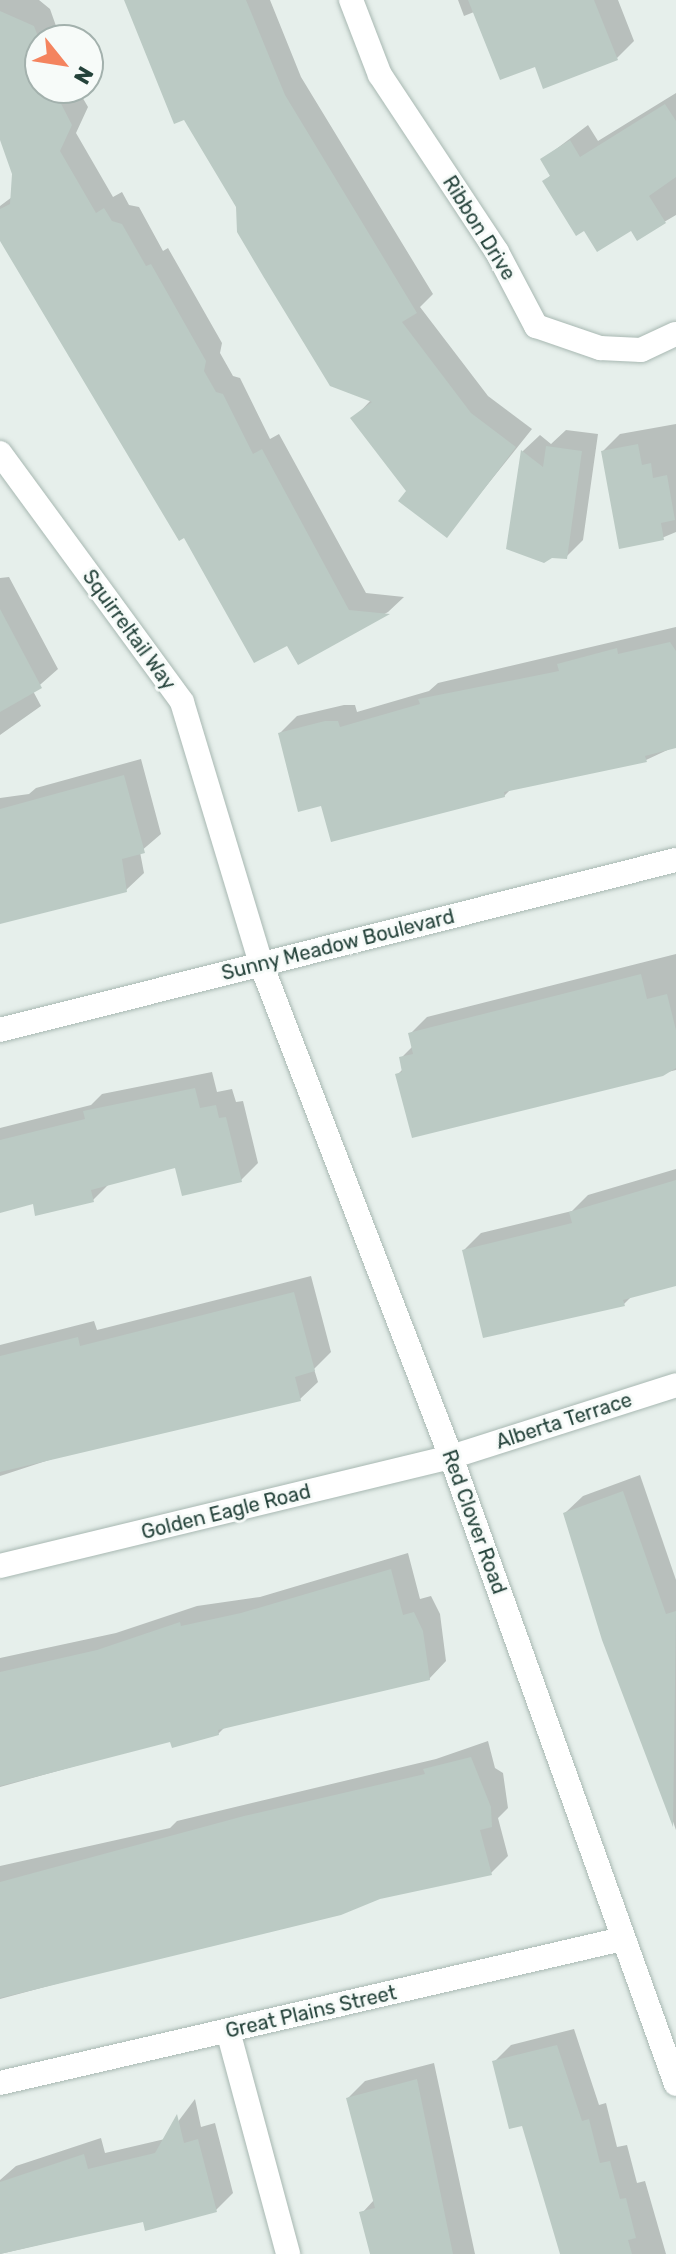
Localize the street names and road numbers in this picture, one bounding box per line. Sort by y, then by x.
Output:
street label: Ribbon Drive [437,171,521,285]
street label: Squirreltail Way [77,565,181,695]
street label: Sunny Meadow Boulevard [219,904,457,986]
street label: Alberta Terrace [493,1388,635,1454]
street label: Red Clover Road [437,1446,511,1598]
street label: Golden Eagle Road [139,1479,313,1545]
street label: Great Plains Street [223,1981,399,2043]

